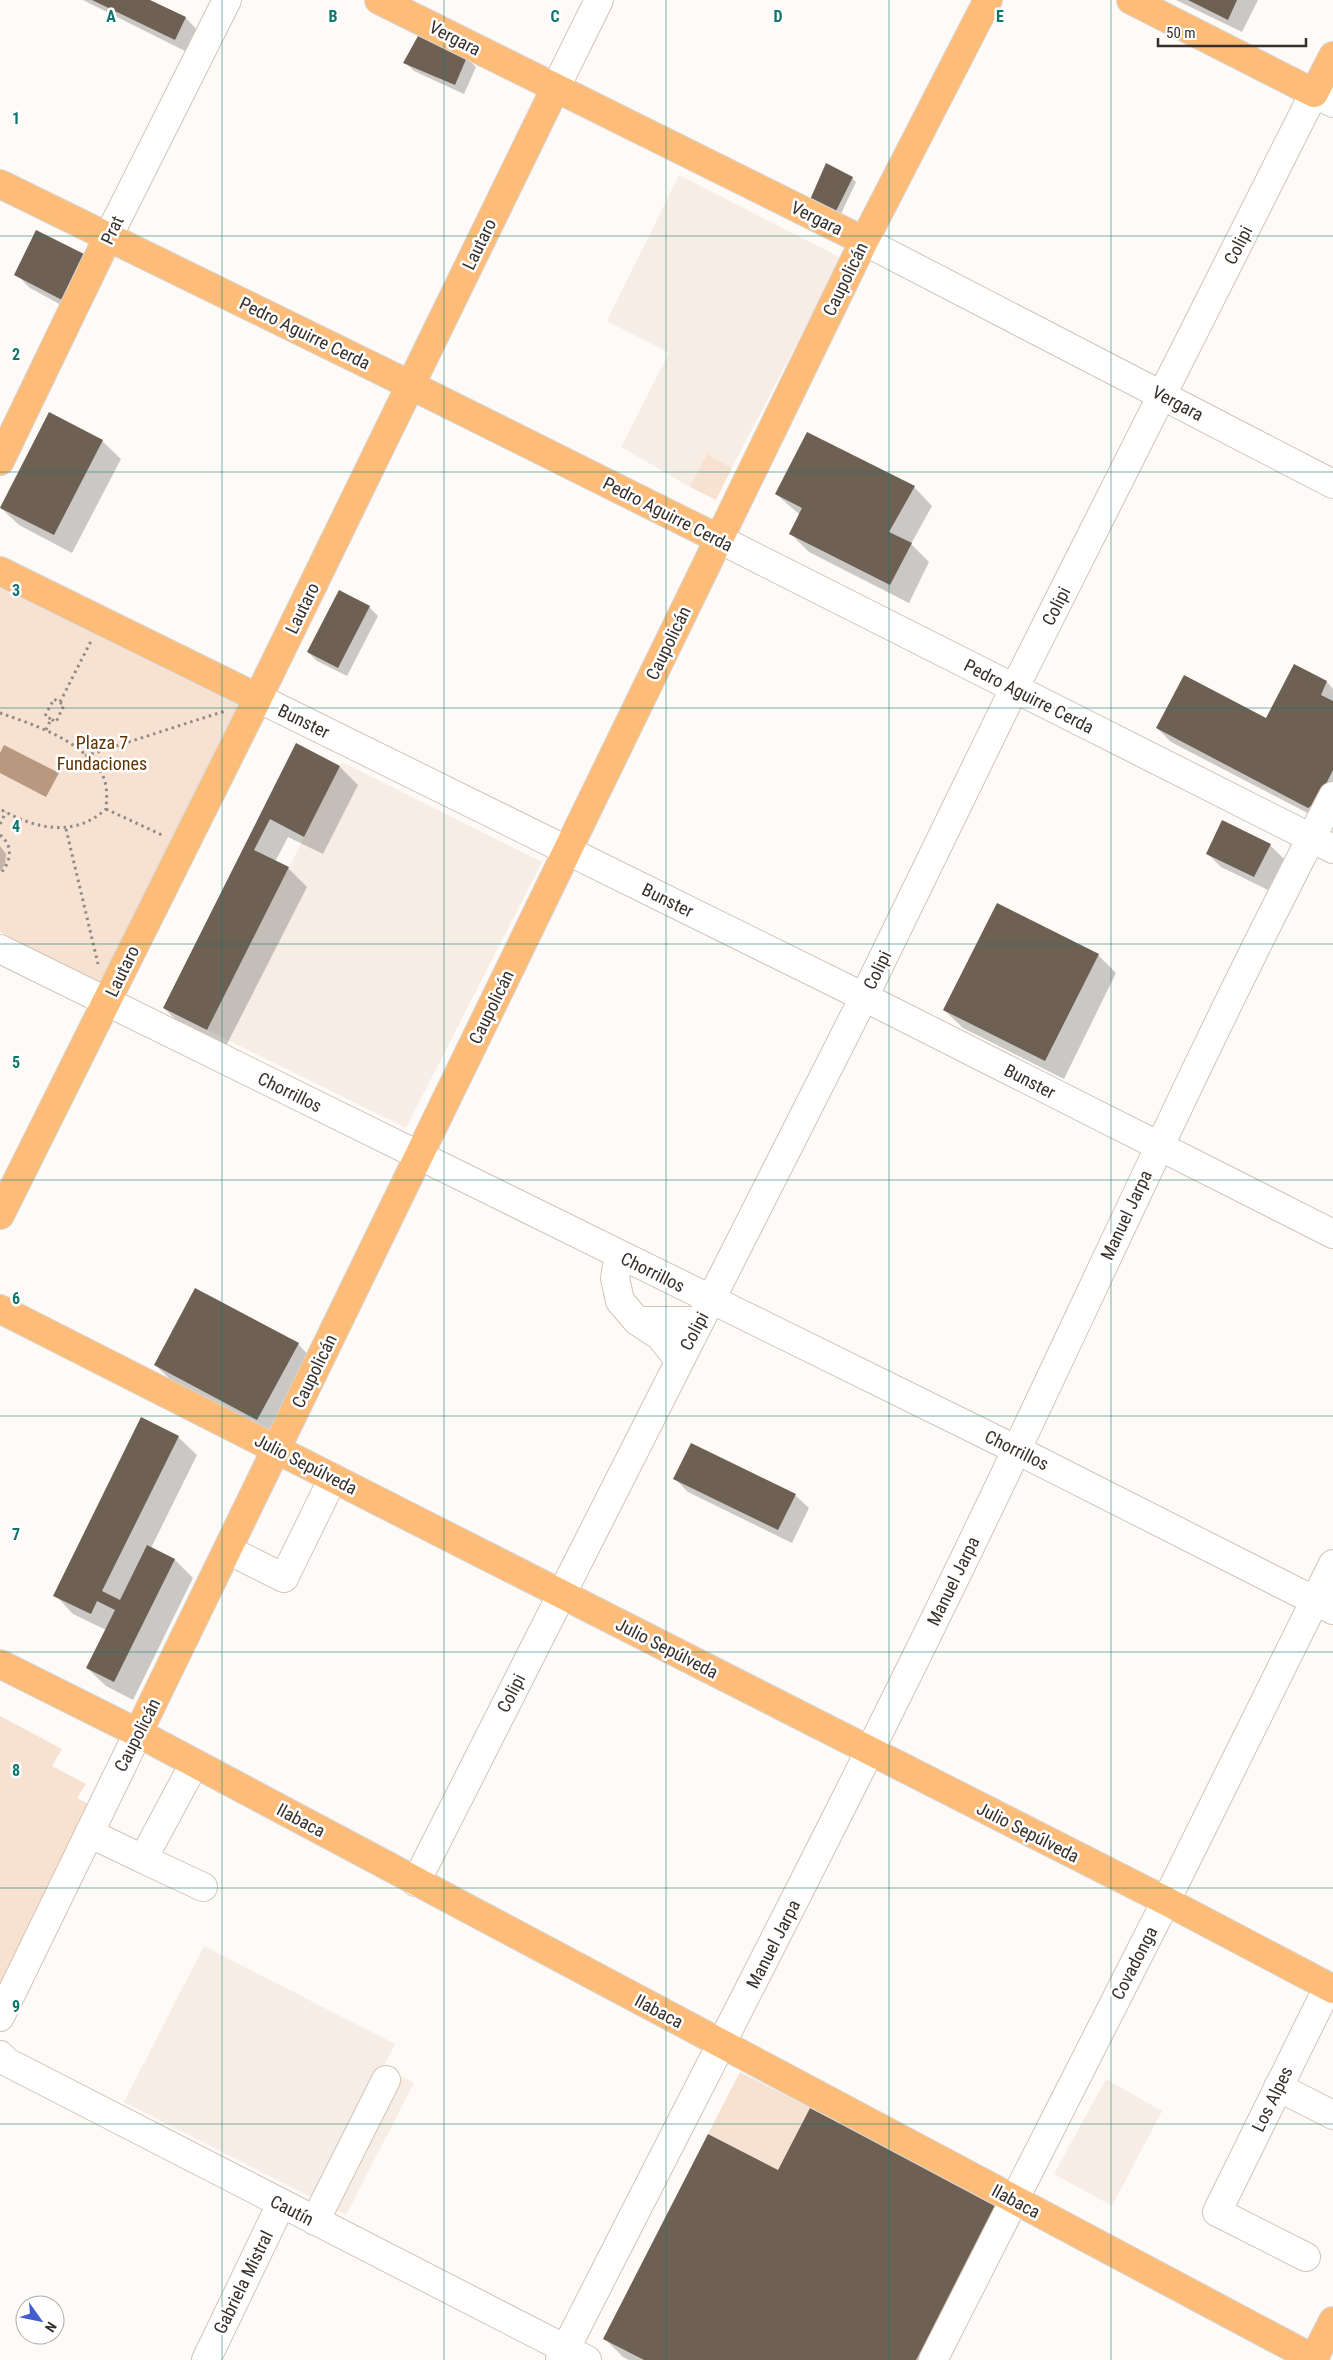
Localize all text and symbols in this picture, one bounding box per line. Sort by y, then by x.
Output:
text: A [106,7,116,26]
text: B [329,7,338,26]
text: C [550,7,560,26]
text: D [773,7,783,26]
text: E [996,7,1004,26]
scale bar [1158,15,1306,47]
street label: Vergara [426,16,484,60]
text: 50 m [1166,24,1196,42]
text: 1 [12,109,20,128]
street label: Vergara [788,197,846,239]
street label: Prat [96,212,128,248]
street label: Lautaro [458,215,500,273]
street label: Colipi [1219,222,1257,268]
street label: Caupolicán [818,239,872,319]
street label: Pedro Aguirre Cerda [236,292,374,374]
text: 2 [12,345,20,364]
street label: Vergara [1149,381,1207,425]
street label: Pedro Aguirre Cerda [600,472,736,556]
street label: Lautaro [281,579,323,637]
text: 3 [12,581,20,600]
street label: Colipi [1037,583,1075,629]
street label: Caupolicán [641,603,695,683]
street label: Pedro Aguirre Cerda [961,654,1097,738]
street label: Bunster [275,700,334,743]
park label: Plaza 7 Fundaciones [57,732,147,774]
text: 4 [12,817,20,836]
street label: Bunster [639,879,698,922]
street label: Lautaro [101,942,143,1000]
street label: Colipi [859,947,895,993]
street label: Caupolicán [464,967,518,1047]
text: 5 [12,1053,20,1072]
street label: Bunster [1001,1059,1060,1103]
street label: Chorrillos [255,1068,325,1116]
street label: Manuel Jarpa [1096,1167,1156,1263]
street label: Chorrillos [618,1248,688,1296]
text: 6 [12,1289,20,1308]
street label: Colipi [675,1308,713,1354]
street label: Caupolicán [287,1331,341,1411]
street label: Chorrillos [982,1426,1052,1474]
street label: Julio Sepúlveda [251,1429,361,1499]
text: 7 [12,1525,20,1544]
street label: Manuel Jarpa [922,1533,984,1629]
street label: Julio Sepúlveda [612,1613,722,1683]
street label: Colipi [492,1670,530,1716]
street label: Caupolicán [110,1695,164,1775]
text: 8 [12,1761,20,1780]
street label: Julio Sepúlveda [973,1797,1083,1867]
street label: Ilabaca [273,1799,329,1841]
street label: Manuel Jarpa [742,1896,804,1992]
street label: Covadonga [1107,1923,1161,2003]
street label: Ilabaca [631,1990,687,2032]
text: 9 [12,1997,20,2016]
street label: Los Alpes [1247,2063,1297,2135]
street label: Ilabaca [988,2180,1044,2222]
street label: Cautín [267,2190,317,2230]
street label: Gabriela Mistral [209,2227,277,2337]
north arrow [15,2295,65,2345]
text: N [42,2319,60,2335]

